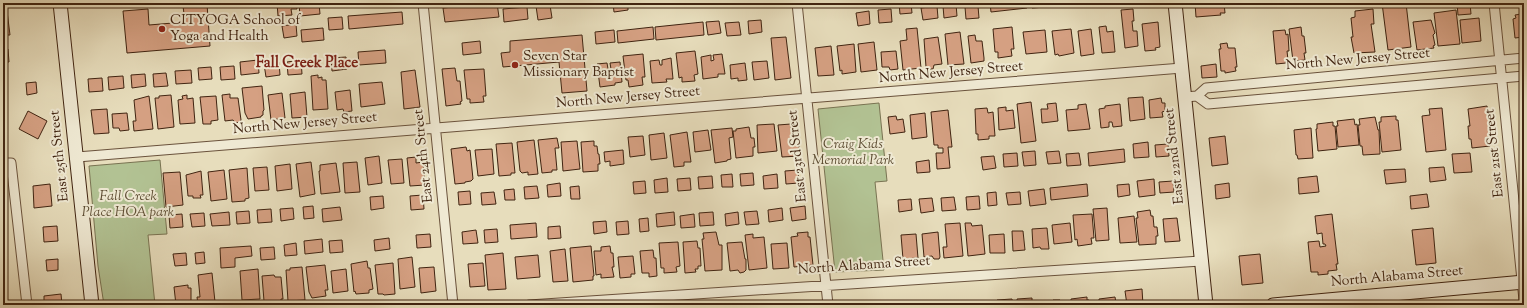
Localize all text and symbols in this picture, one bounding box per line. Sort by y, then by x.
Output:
place label: CITYOGA School of Yoga and Health [170,11,302,47]
marker: CITYOGA School of Yoga and Health [157,24,167,34]
street label: North New Jersey Street [1285,44,1431,76]
place label: Seven Star Missionary Baptist [523,47,634,83]
district label: Fall Creek Place [256,53,358,74]
street label: North New Jersey Street [878,57,1024,89]
marker: Seven Star Missionary Baptist [510,60,520,70]
street label: North New Jersey Street [555,82,701,114]
street label: East 22nd Street [1160,107,1190,205]
street label: North New Jersey Street [232,108,378,140]
street label: East 24th Street [409,108,439,204]
street label: East 21st Street [1480,108,1510,198]
street label: East 25th Street [45,109,75,203]
street label: East 23rd Street [783,109,813,203]
park label: Craig Kids Memorial Park [812,135,895,171]
park label: Fall Creek Place HOA park [82,187,175,223]
street label: North Alabama Street [797,251,931,281]
street label: North Alabama Street [1330,261,1464,293]

